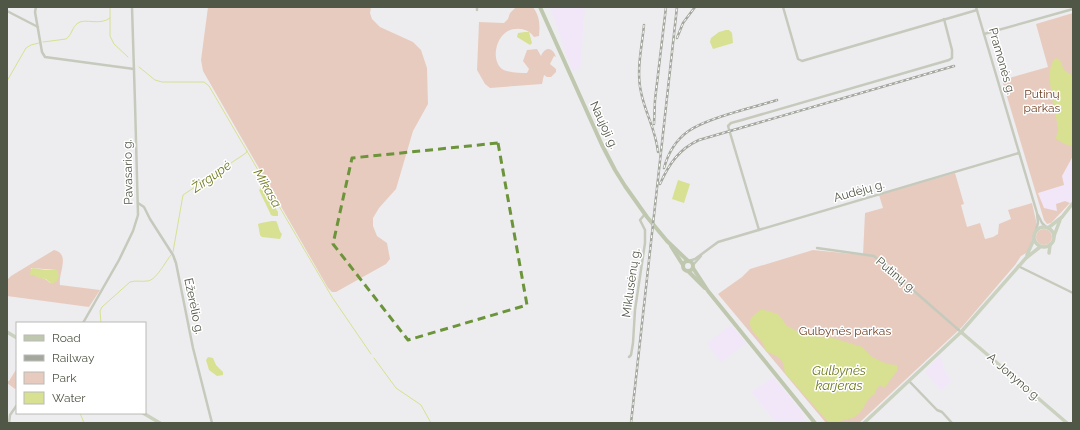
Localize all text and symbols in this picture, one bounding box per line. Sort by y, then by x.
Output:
street label: Pramonės g. [986,26,1018,96]
park label: Putinų parkas [1024,87,1061,115]
street label: Naujoji g. [587,99,621,151]
street label: Pavasario g. [120,139,136,205]
water label: Žirgupė [188,157,234,196]
water label: Mikasa [251,166,285,210]
street label: Audėjų g. [832,177,886,205]
street label: Miklusėnų g. [619,248,643,318]
street label: Putinų g. [873,254,919,296]
street label: Ežerėlio g. [181,277,207,335]
legend [16,322,146,414]
park label: Gulbynės parkas [799,324,891,338]
text: Road [52,331,81,345]
street label: A. Jonyno g. [984,350,1044,404]
text: Railway [52,351,95,365]
water label: Gulbynės karjeras [812,363,866,393]
text: Park [52,371,77,385]
text: Water [52,391,86,405]

